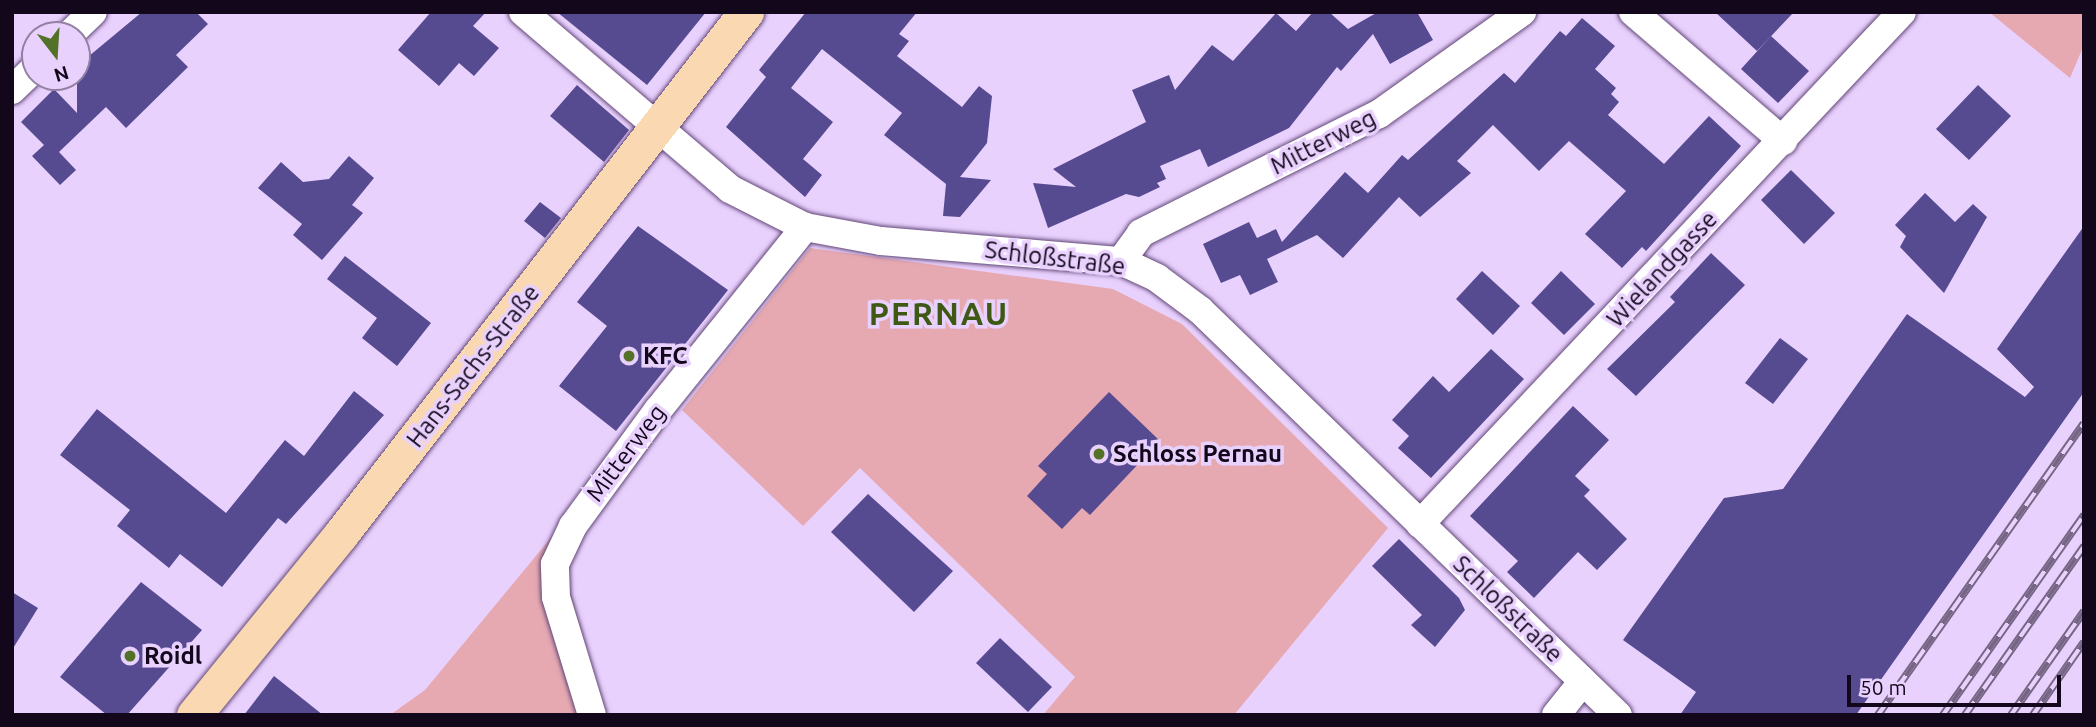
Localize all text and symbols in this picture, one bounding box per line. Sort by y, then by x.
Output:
north arrow [21,21,91,91]
text: N [52,62,72,87]
street label: Mitterweg [1266,103,1380,181]
street label: Wielandgasse [1601,205,1723,333]
street label: Schloßstraße [983,235,1127,281]
street label: Hans-Sachs-Straße [401,279,545,453]
district label: PERNAU [869,294,1009,332]
place label: KFC [643,342,688,370]
marker: KFC [621,348,637,364]
street label: Mitterweg [580,399,672,507]
place label: Schloss Pernau [1113,440,1282,468]
marker: Schloss Pernau [1091,446,1107,462]
street label: Schloßstraße [1447,550,1569,668]
place label: Roidl [144,642,202,670]
marker: Roidl [122,648,138,664]
scale bar [1851,660,2064,704]
text: 50 m [1860,675,1907,699]

